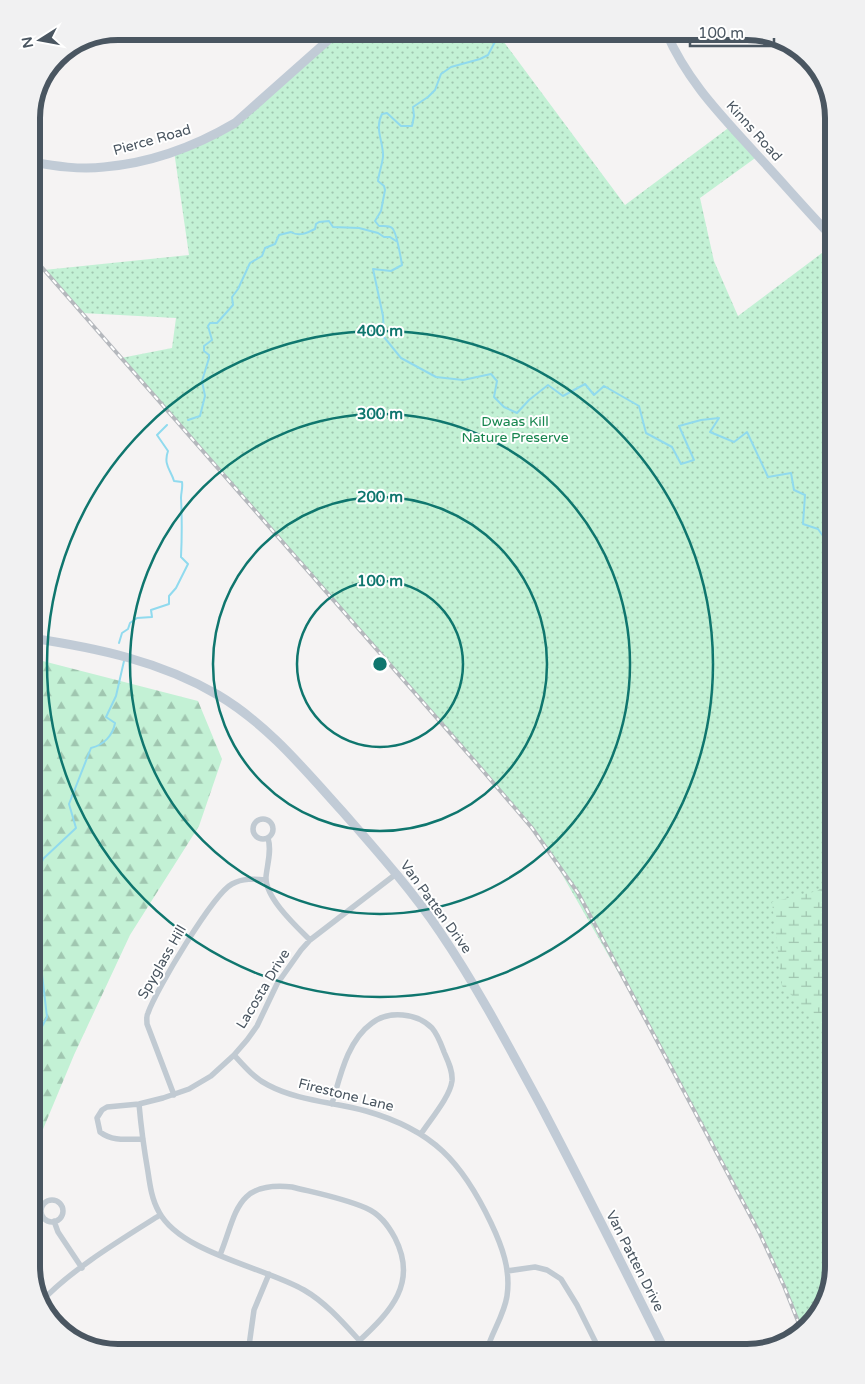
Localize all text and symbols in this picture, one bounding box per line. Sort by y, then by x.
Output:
north arrow [15,15,65,65]
scale bar [690,15,774,47]
text: 100 m [698,24,744,42]
text: N [18,35,37,50]
street label: Kinns Road [722,97,786,165]
street label: Pierce Road [111,121,193,159]
text: 400 m [357,322,403,340]
text: 300 m [357,405,403,423]
park label: Dwaas Kill Nature Preserve [461,413,569,446]
text: 200 m [357,488,403,506]
text: 100 m [357,572,403,590]
centre of rings [371,655,389,673]
street label: Van Patten Drive [397,857,476,957]
street label: Spyglass Hill [134,922,190,1002]
street label: Lacosta Drive [233,946,293,1032]
street label: Firestone Lane [296,1075,396,1115]
street label: Van Patten Drive [602,1208,668,1314]

